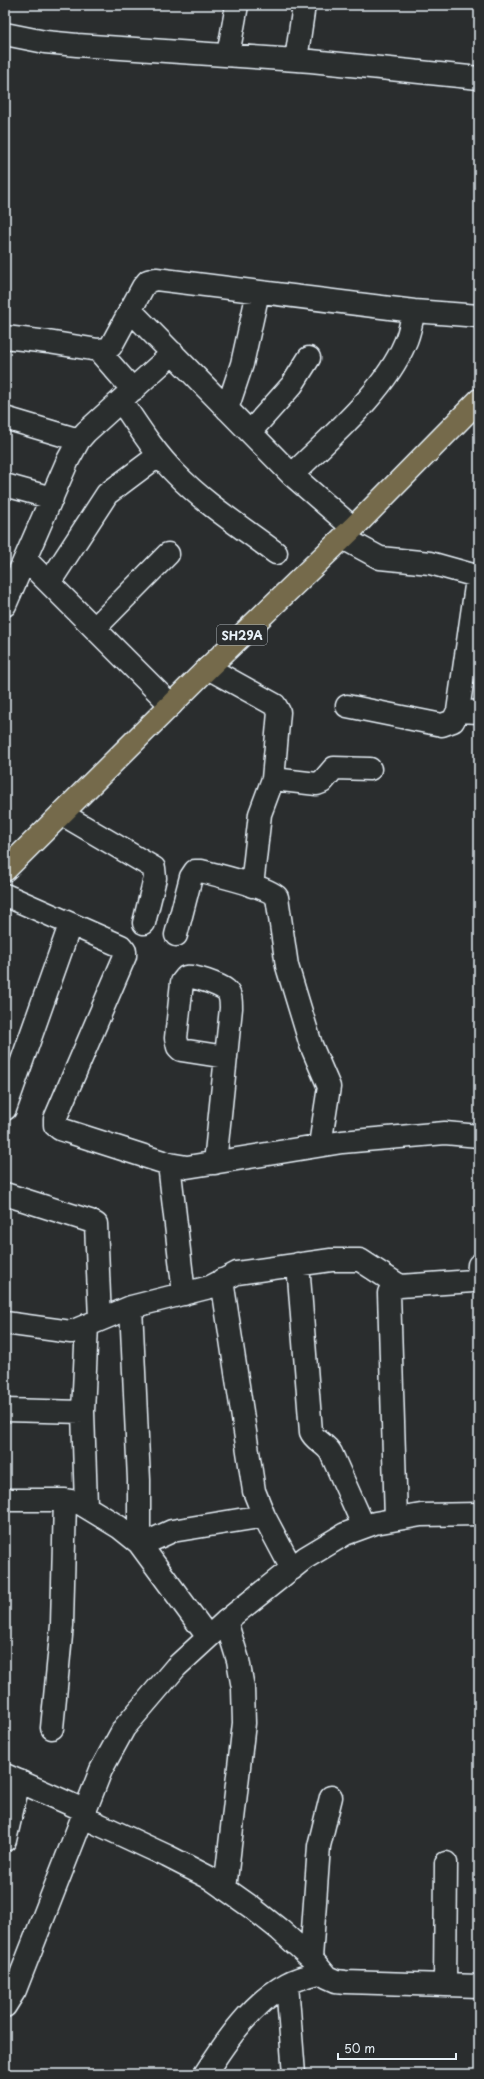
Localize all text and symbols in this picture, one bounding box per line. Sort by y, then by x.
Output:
road number: SH29A [217,625,267,645]
scale bar [338,2035,456,2061]
text: 50 m [344,2039,375,2057]

